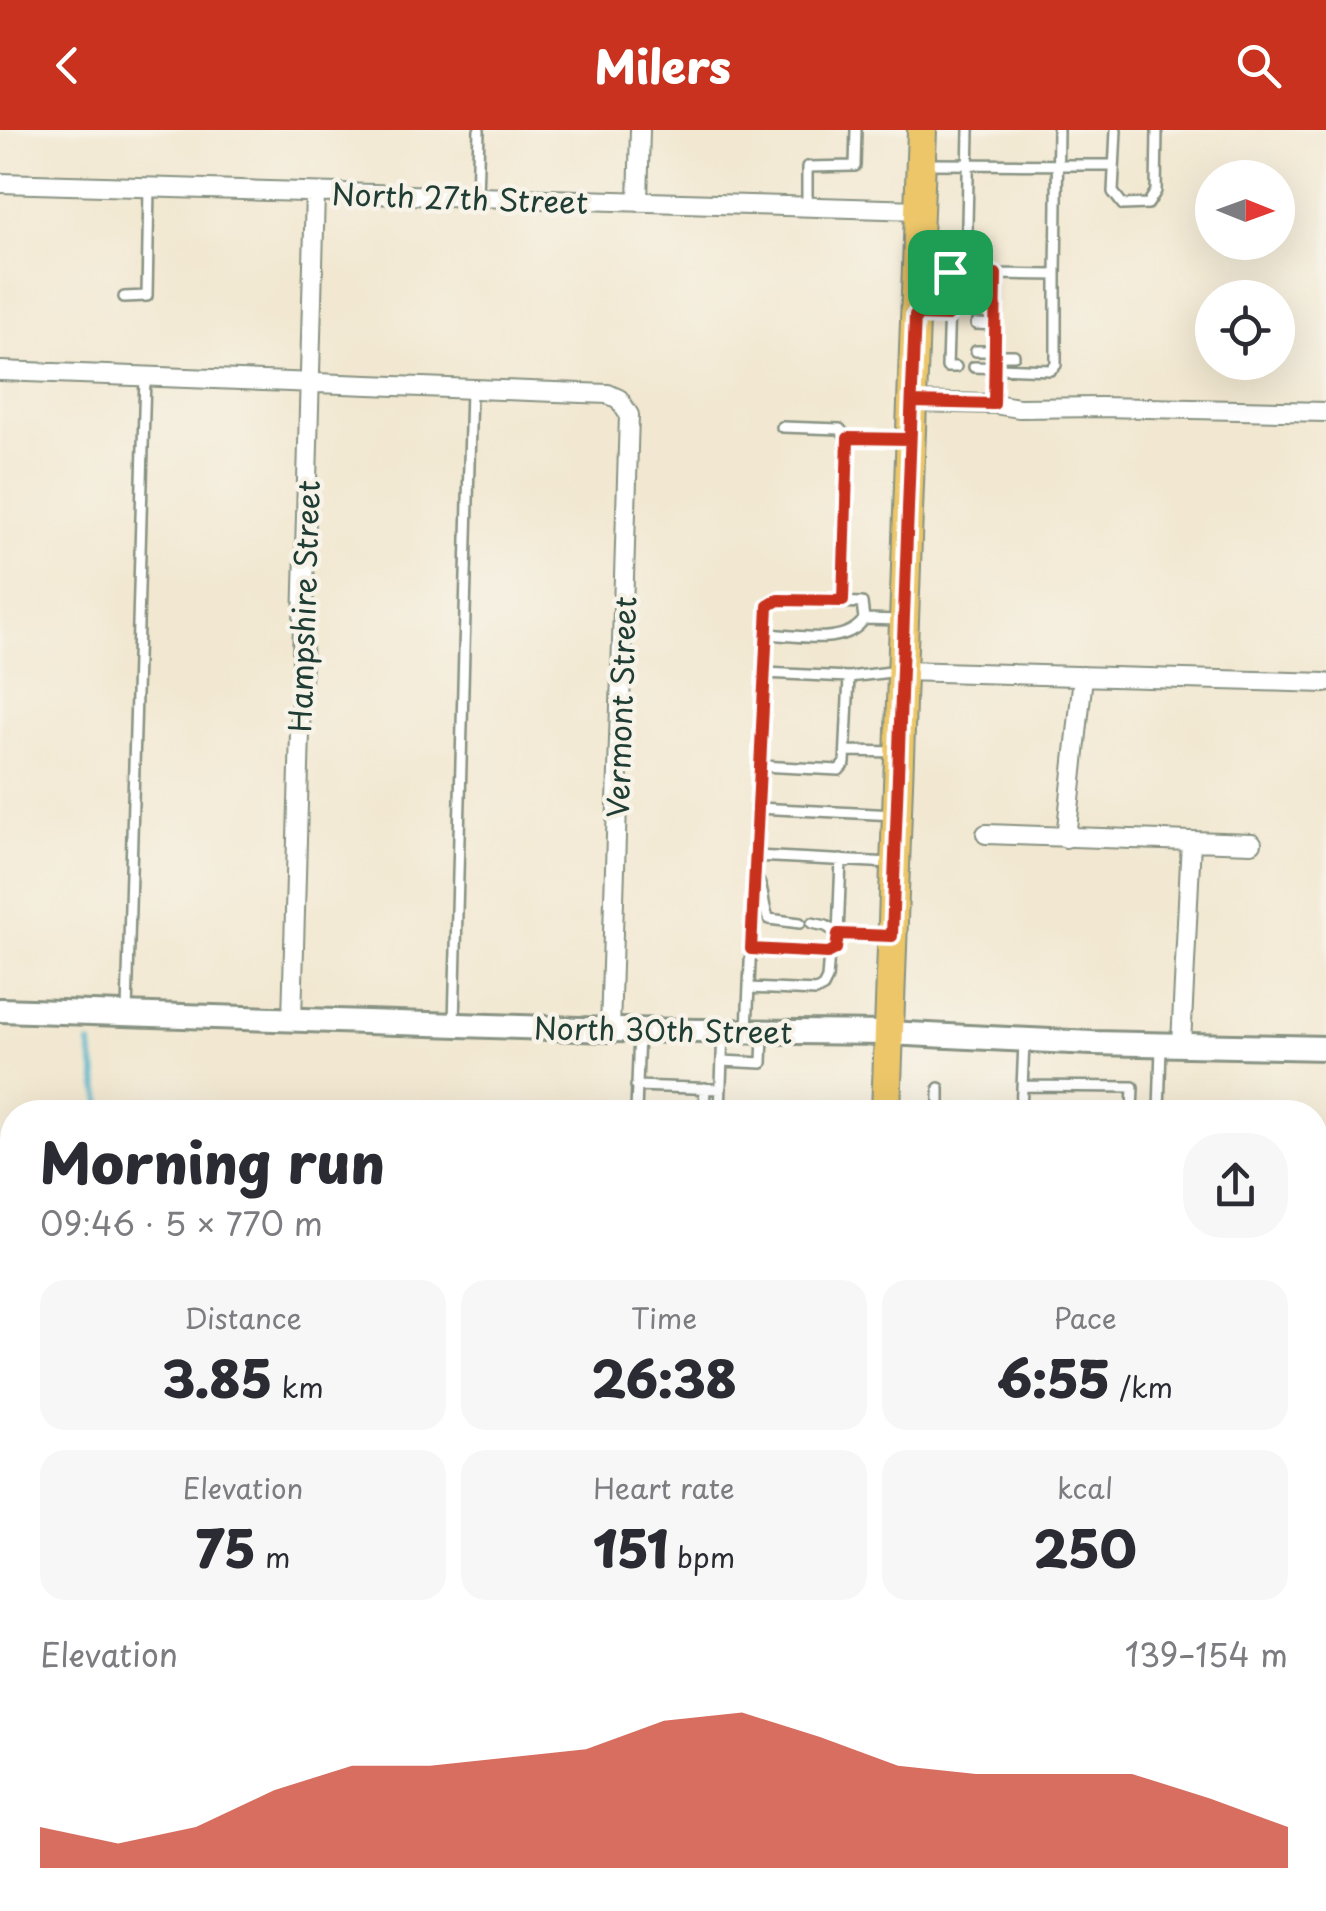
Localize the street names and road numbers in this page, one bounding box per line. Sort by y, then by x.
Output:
street label: North 27th Street [331,170,589,224]
street label: Hampshire Street [276,479,330,733]
street label: Vermont Street [594,596,646,818]
street label: North 30th Street [533,1004,793,1054]

